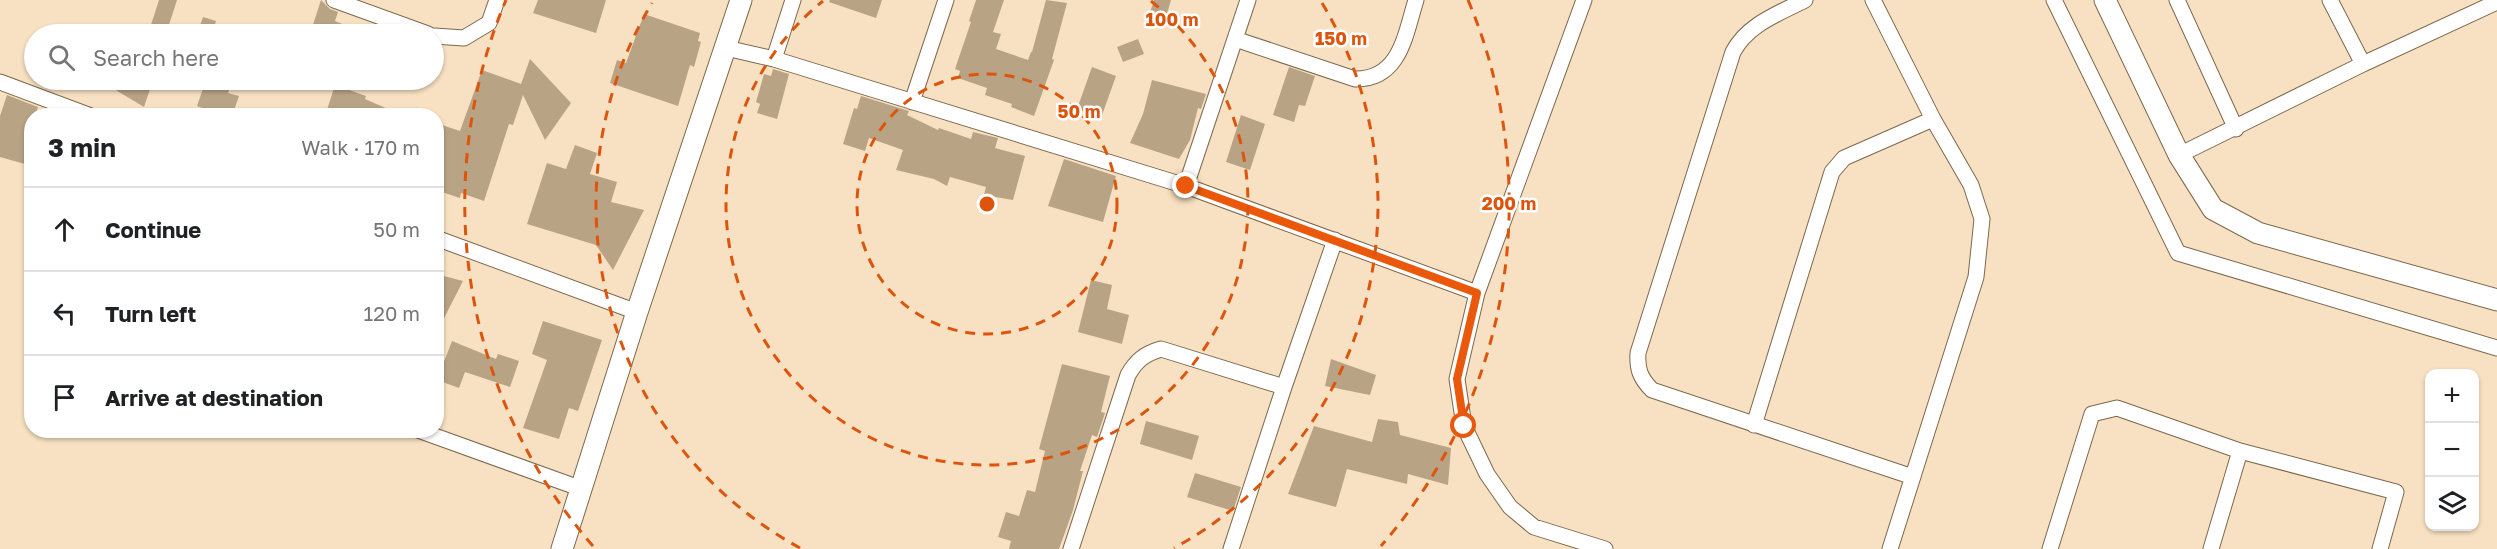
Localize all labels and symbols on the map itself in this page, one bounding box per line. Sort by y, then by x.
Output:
text: 100 m [1146,8,1198,30]
text: 150 m [1315,27,1367,49]
text: 50 m [1058,100,1100,122]
route end [1172,172,1198,198]
text: 200 m [1482,192,1536,214]
centre of rings [977,194,997,214]
route start [1450,412,1476,438]

